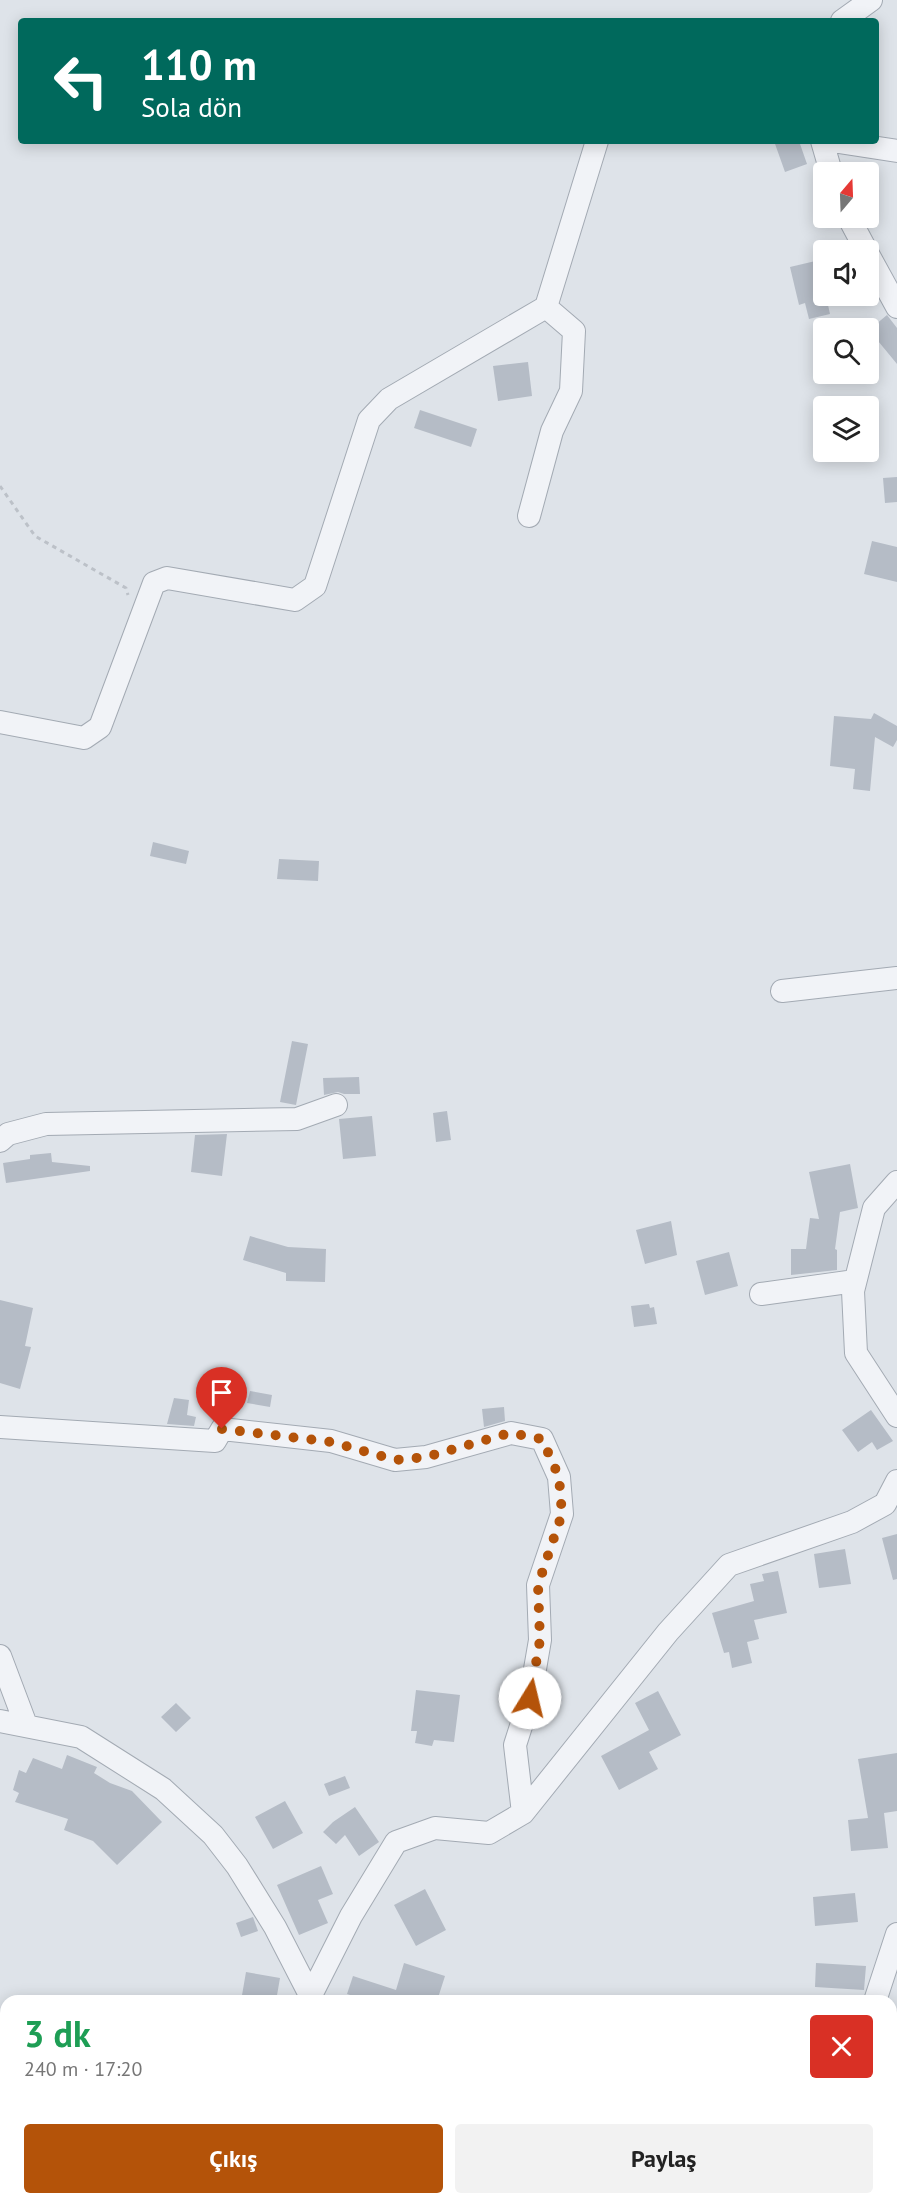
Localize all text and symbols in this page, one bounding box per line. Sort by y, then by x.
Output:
text: 110 m [141,37,257,92]
icon: left [42,42,120,120]
text: Sola dön [141,90,242,124]
north arrow [813,162,879,228]
map controls [813,162,879,462]
button: sound [813,240,879,306]
button: search [813,318,879,384]
button: layers [813,396,879,462]
pin [196,1367,247,1429]
icon: arrive [205,1376,238,1409]
position arrow [498,1666,562,1730]
text: 3 dk [24,2010,91,2057]
button: close [810,2015,873,2078]
text: 240 m · 17:20 [24,2056,142,2082]
button: Çıkış [24,2124,443,2193]
button: Paylaş [455,2124,873,2193]

